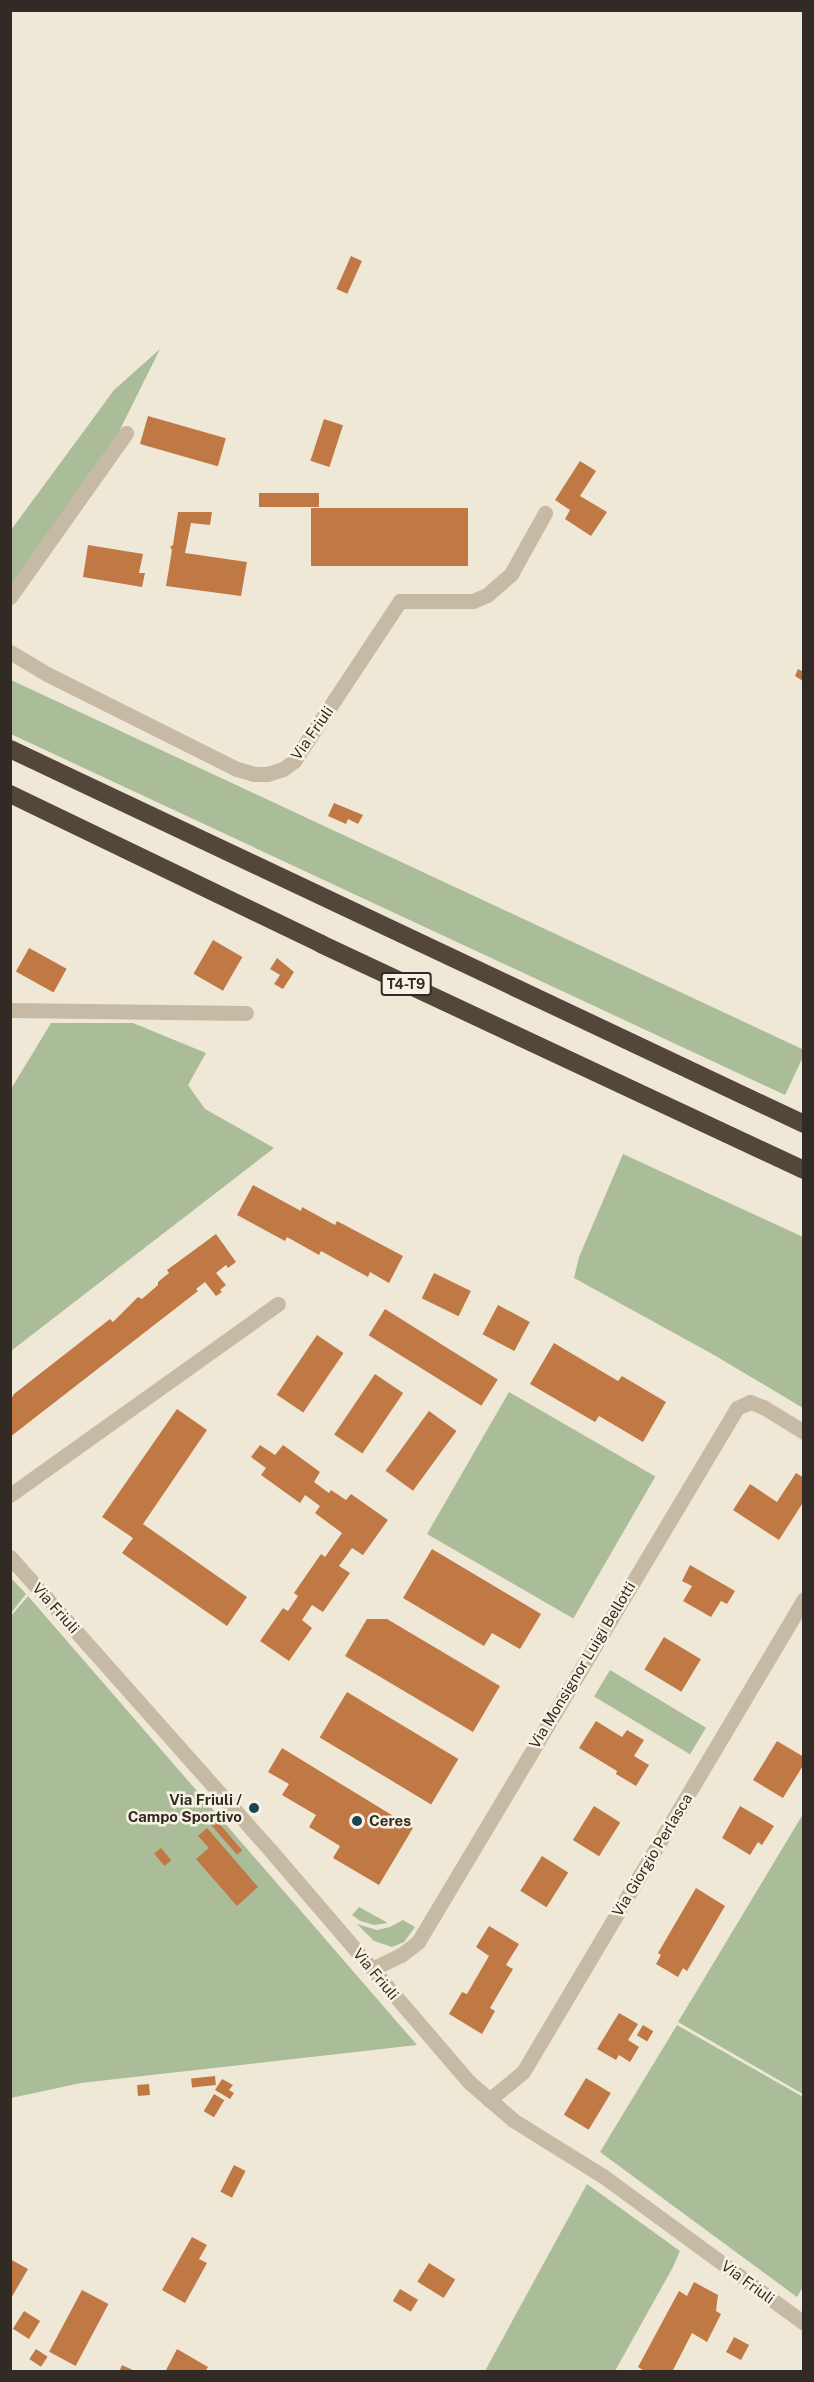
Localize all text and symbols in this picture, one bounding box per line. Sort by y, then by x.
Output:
street label: Via Friuli [287,703,337,763]
road number: T4-T9 [380,973,432,995]
street label: Via Friuli [29,1579,83,1637]
street label: Via Monsignor Luigi Bellotti [525,1579,639,1751]
place label: Via Friuli / Campo Sportivo [128,1790,242,1825]
street label: Via Giorgio Perlasca [608,1790,696,1920]
marker: Via Friuli / Campo Sportivo [247,1801,261,1815]
place label: Ceres [369,1812,411,1830]
marker: Ceres [350,1814,364,1828]
street label: Via Friuli [349,1945,403,2003]
street label: Via Friuli [718,2257,778,2307]

